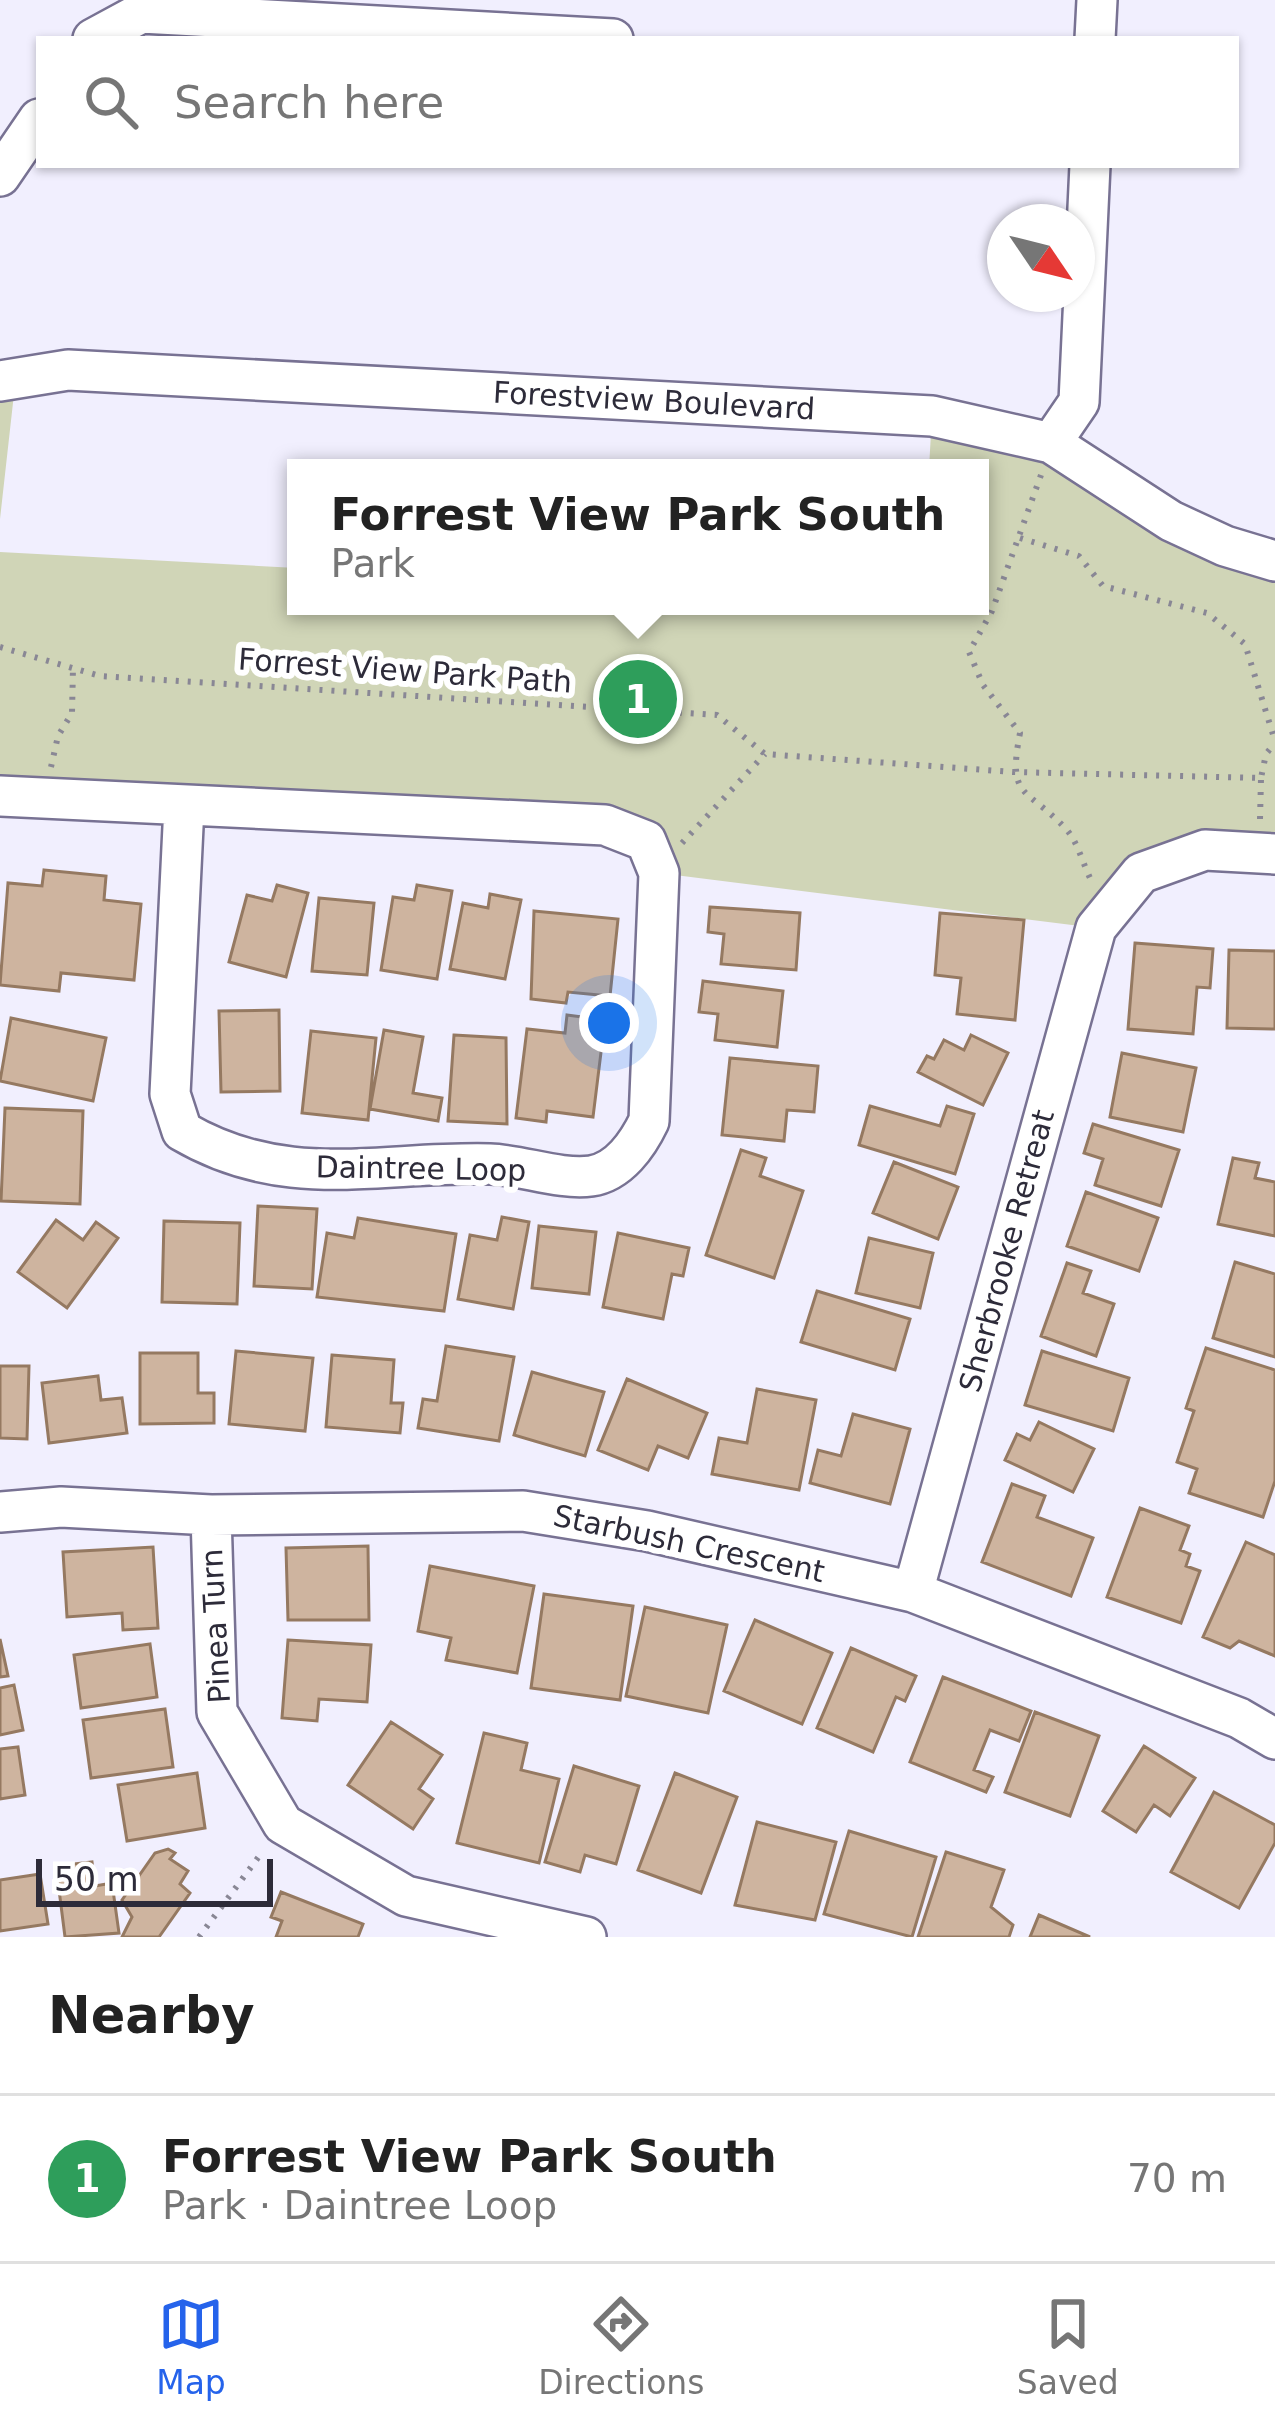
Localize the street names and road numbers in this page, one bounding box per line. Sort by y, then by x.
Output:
street label: Forestview Boulevard [492,375,816,426]
street label: Forrest View Park Path [237,641,573,700]
street label: Sherbrooke Retreat [952,1106,1061,1396]
street label: Daintree Loop [315,1149,527,1188]
street label: Starbush Crescent [550,1498,828,1589]
street label: Pinea Turn [194,1548,237,1704]

